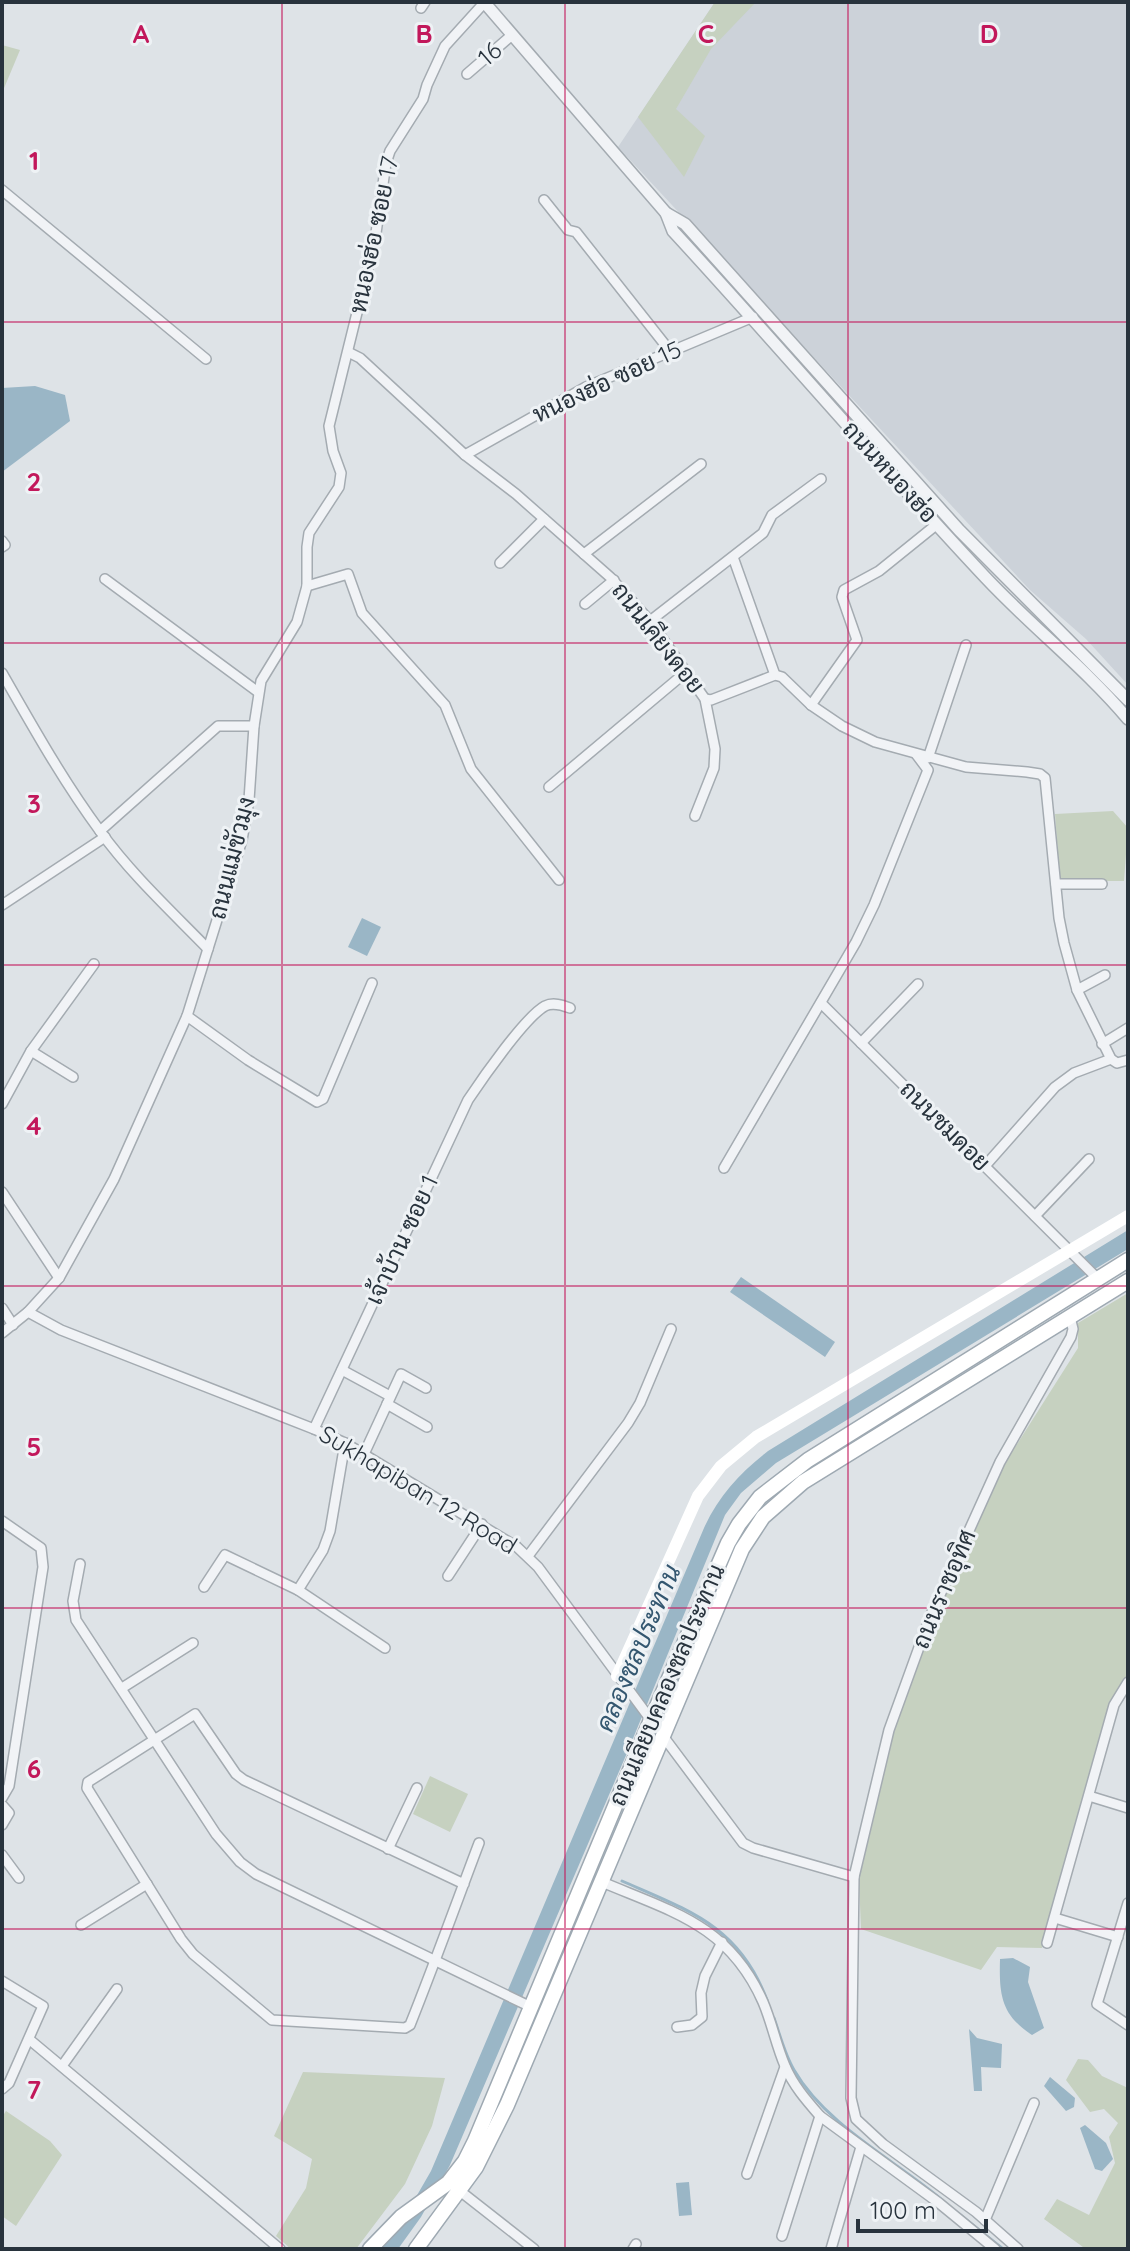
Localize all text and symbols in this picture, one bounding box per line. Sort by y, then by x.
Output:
text: A [133,17,150,50]
text: B [415,17,433,50]
text: C [698,17,714,50]
text: D [980,17,998,50]
street label: 16 [471,35,507,72]
text: 1 [29,144,39,177]
street label: หนองฮ่อ ซอย 17 [342,153,404,316]
street label: หนองฮ่อ ซอย 15 [527,334,686,429]
street label: ถนนหนองฮ่อ [837,414,945,529]
text: 2 [27,465,41,498]
street label: ถนนเคียงดอย [606,576,712,699]
text: 3 [27,787,41,820]
street label: ถนนแม่ขัวมุง [201,793,263,923]
street label: ถนนชมดอย [894,1074,997,1177]
text: 4 [26,1109,42,1142]
street label: เจ้าบ้าน ซอย 1 [358,1170,444,1309]
street label: Sukhapiban 12 Road [314,1418,523,1560]
text: 5 [27,1430,41,1463]
street label: ถนนราชอุทิศ [905,1524,983,1654]
water label: คลองชลประทาน [587,1559,688,1736]
street label: ถนนเลียบคลองชลประทาน [602,1559,731,1810]
text: 6 [27,1752,41,1785]
text: 7 [27,2073,41,2106]
scale bar [858,2183,986,2233]
text: 100 m [870,2195,936,2225]

